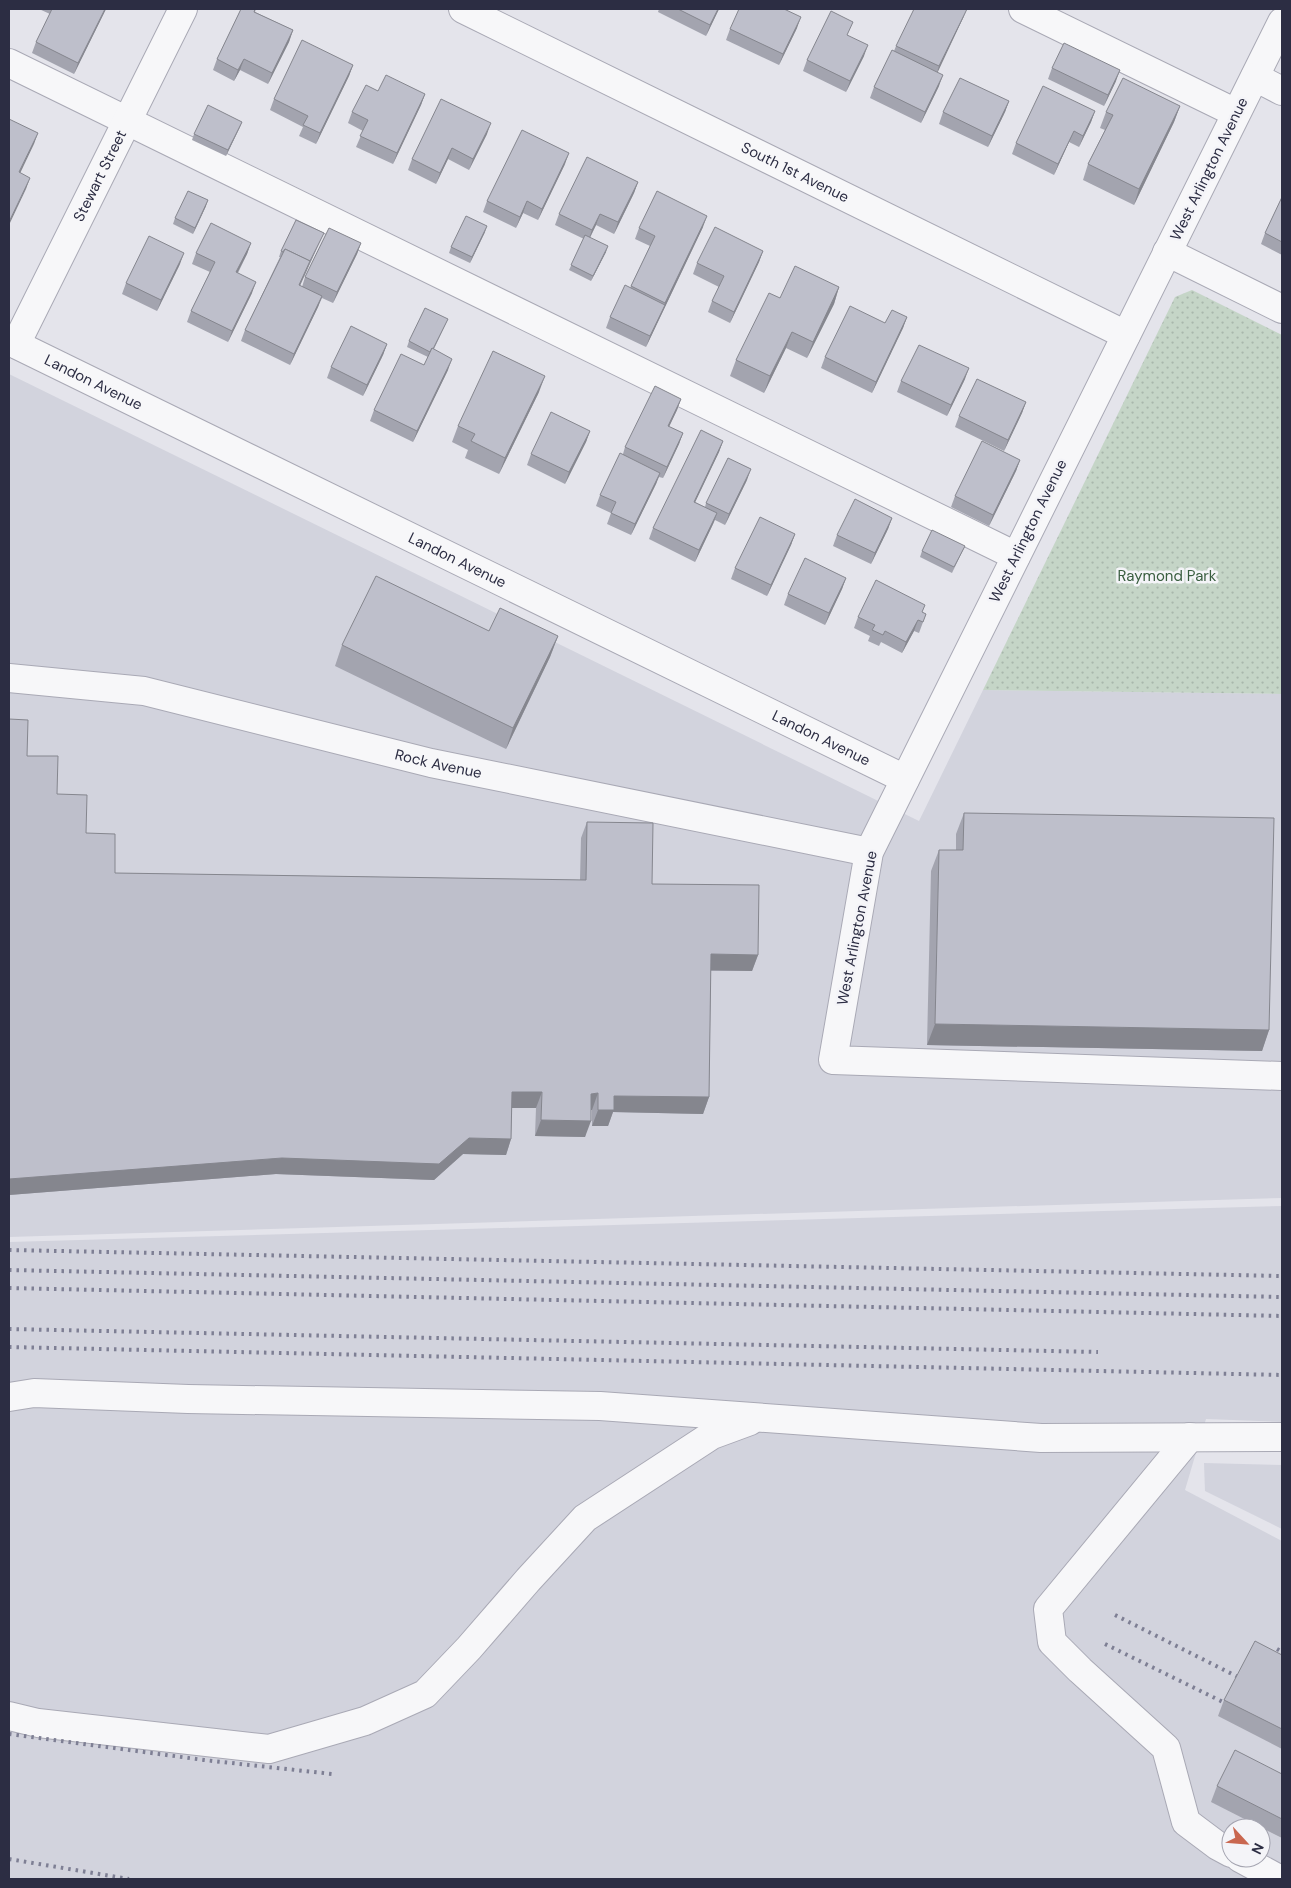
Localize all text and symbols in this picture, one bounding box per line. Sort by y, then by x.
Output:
street label: West Arlington Avenue [1166,94,1252,244]
street label: Stewart Street [69,126,131,225]
street label: South 1st Avenue [738,137,852,207]
street label: Landon Avenue [41,350,146,415]
street label: West Arlington Avenue [985,456,1071,606]
street label: Landon Avenue [405,528,510,593]
park label: Raymond Park [1118,566,1217,586]
street label: Landon Avenue [769,706,873,770]
street label: Rock Avenue [393,744,484,783]
street label: West Arlington Avenue [832,849,882,1007]
north arrow [1221,1818,1271,1868]
text: N [1247,1840,1268,1857]

